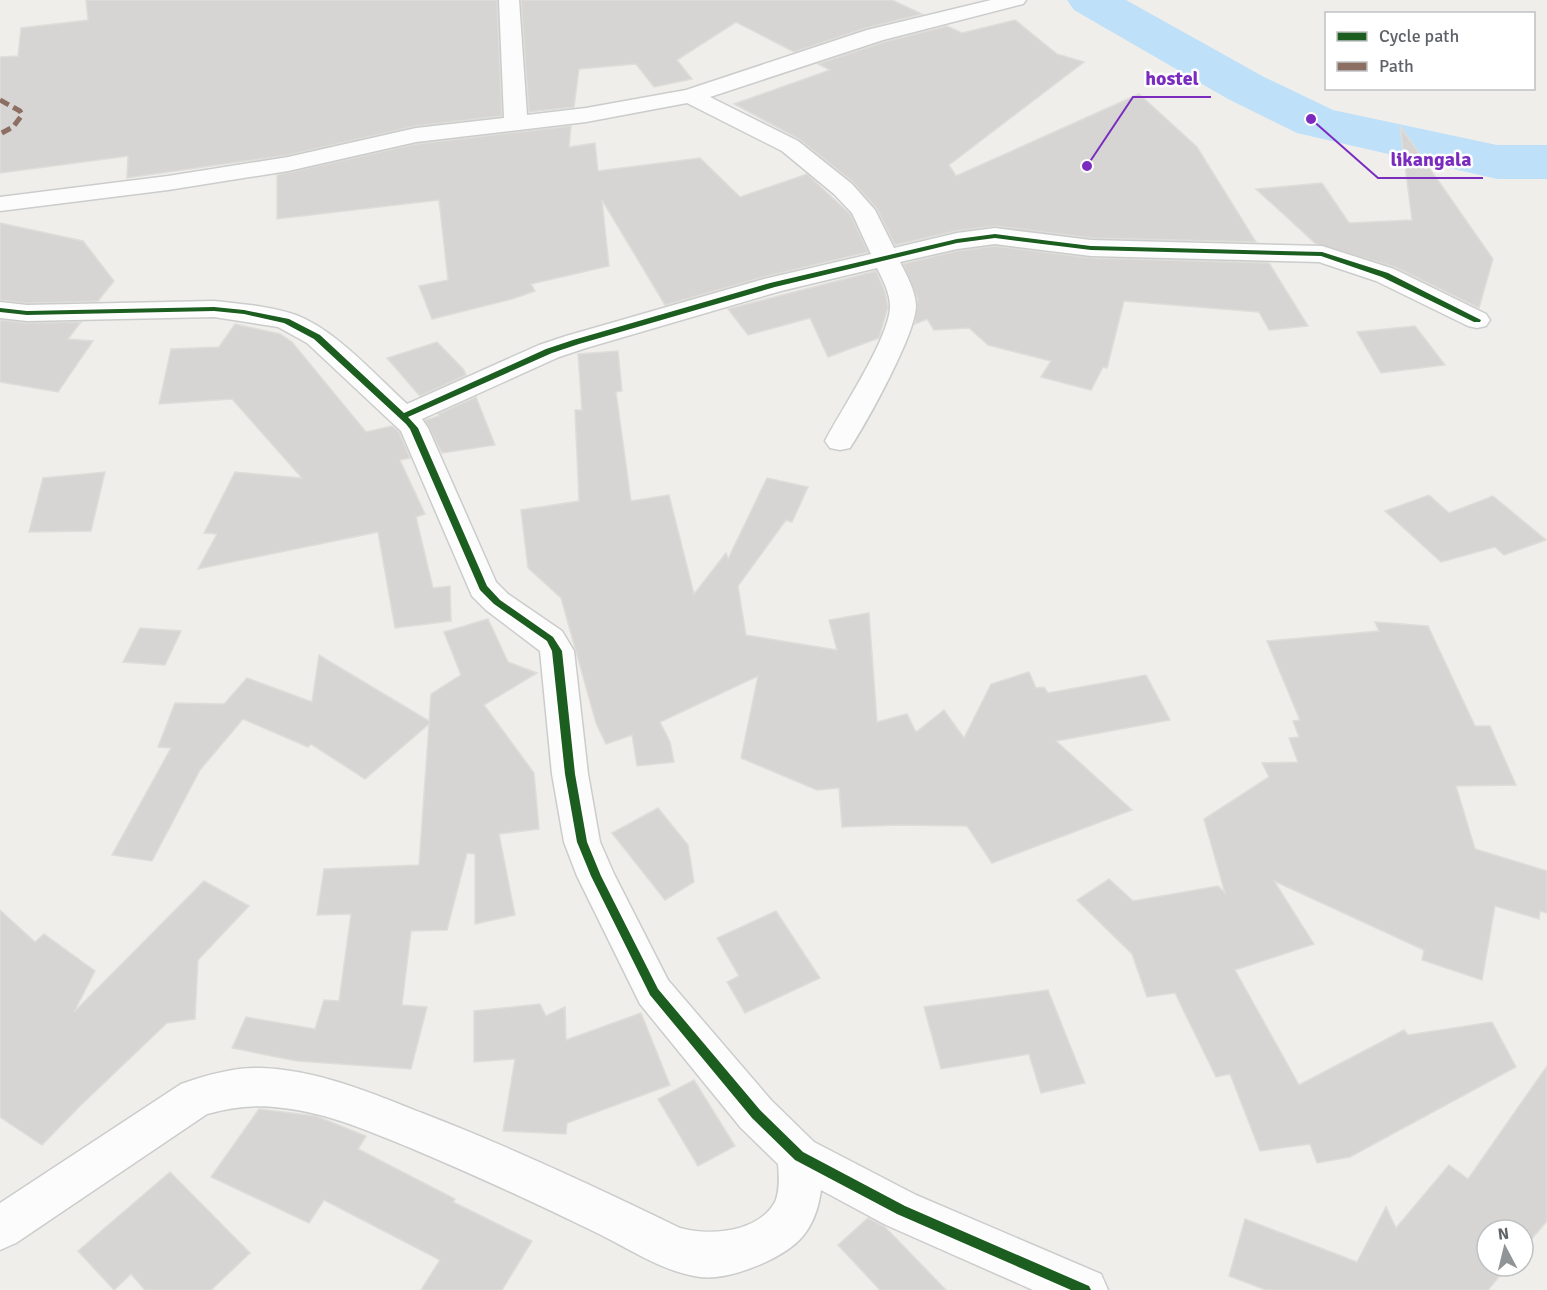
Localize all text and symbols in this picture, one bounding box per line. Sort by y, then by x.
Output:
legend [1325,12,1535,90]
text: Cycle path [1379,25,1459,47]
text: Path [1379,55,1414,77]
callout: hostel [1133,59,1211,97]
text: hostel [1145,66,1199,91]
callout: likangala [1378,140,1483,178]
text: likangala [1390,147,1472,172]
north arrow [1475,1218,1535,1278]
text: N [1497,1224,1510,1245]

